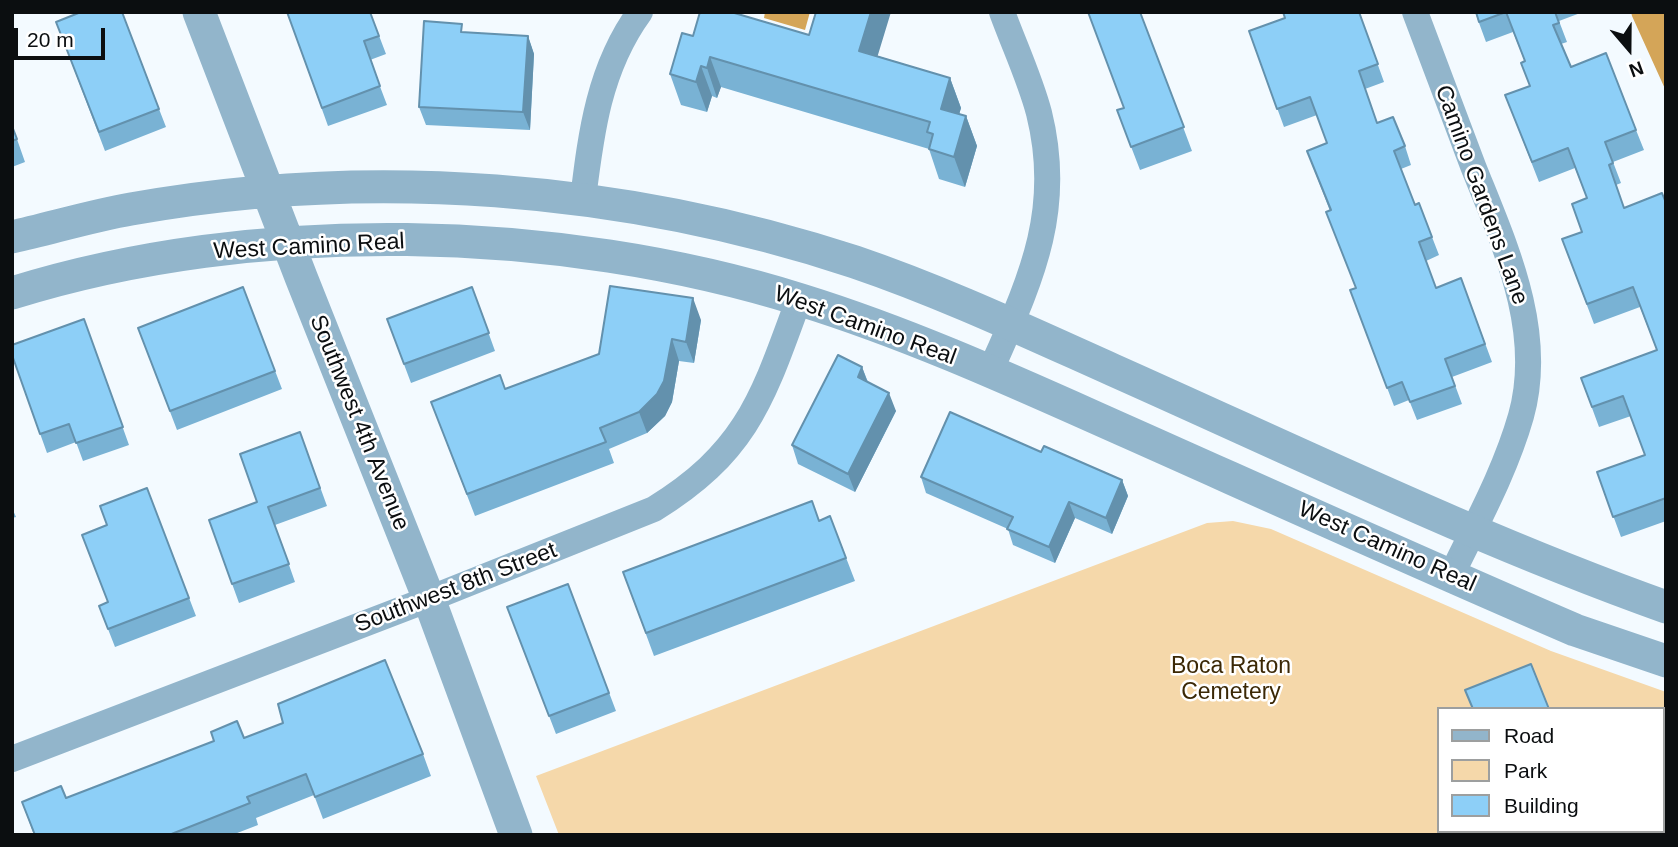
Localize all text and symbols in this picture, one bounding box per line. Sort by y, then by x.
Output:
scale bar [18,14,108,58]
north arrow [1594,14,1664,84]
text: 20 m [27,28,74,51]
text: N [1626,57,1646,81]
street label: Camino Gardens Lane [1428,82,1534,308]
street label: West Camino Real [213,228,405,266]
street label: West Camino Real [770,280,960,372]
street label: Southwest 4th Avenue [303,311,415,535]
street label: West Camino Real [1294,495,1480,599]
street label: Southwest 8th Street [351,537,561,639]
park label: Boca Raton Cemetery [1171,653,1291,707]
legend [1436,707,1664,833]
text: Road [1504,724,1554,747]
text: Park [1504,759,1547,782]
text: Building [1504,794,1579,817]

